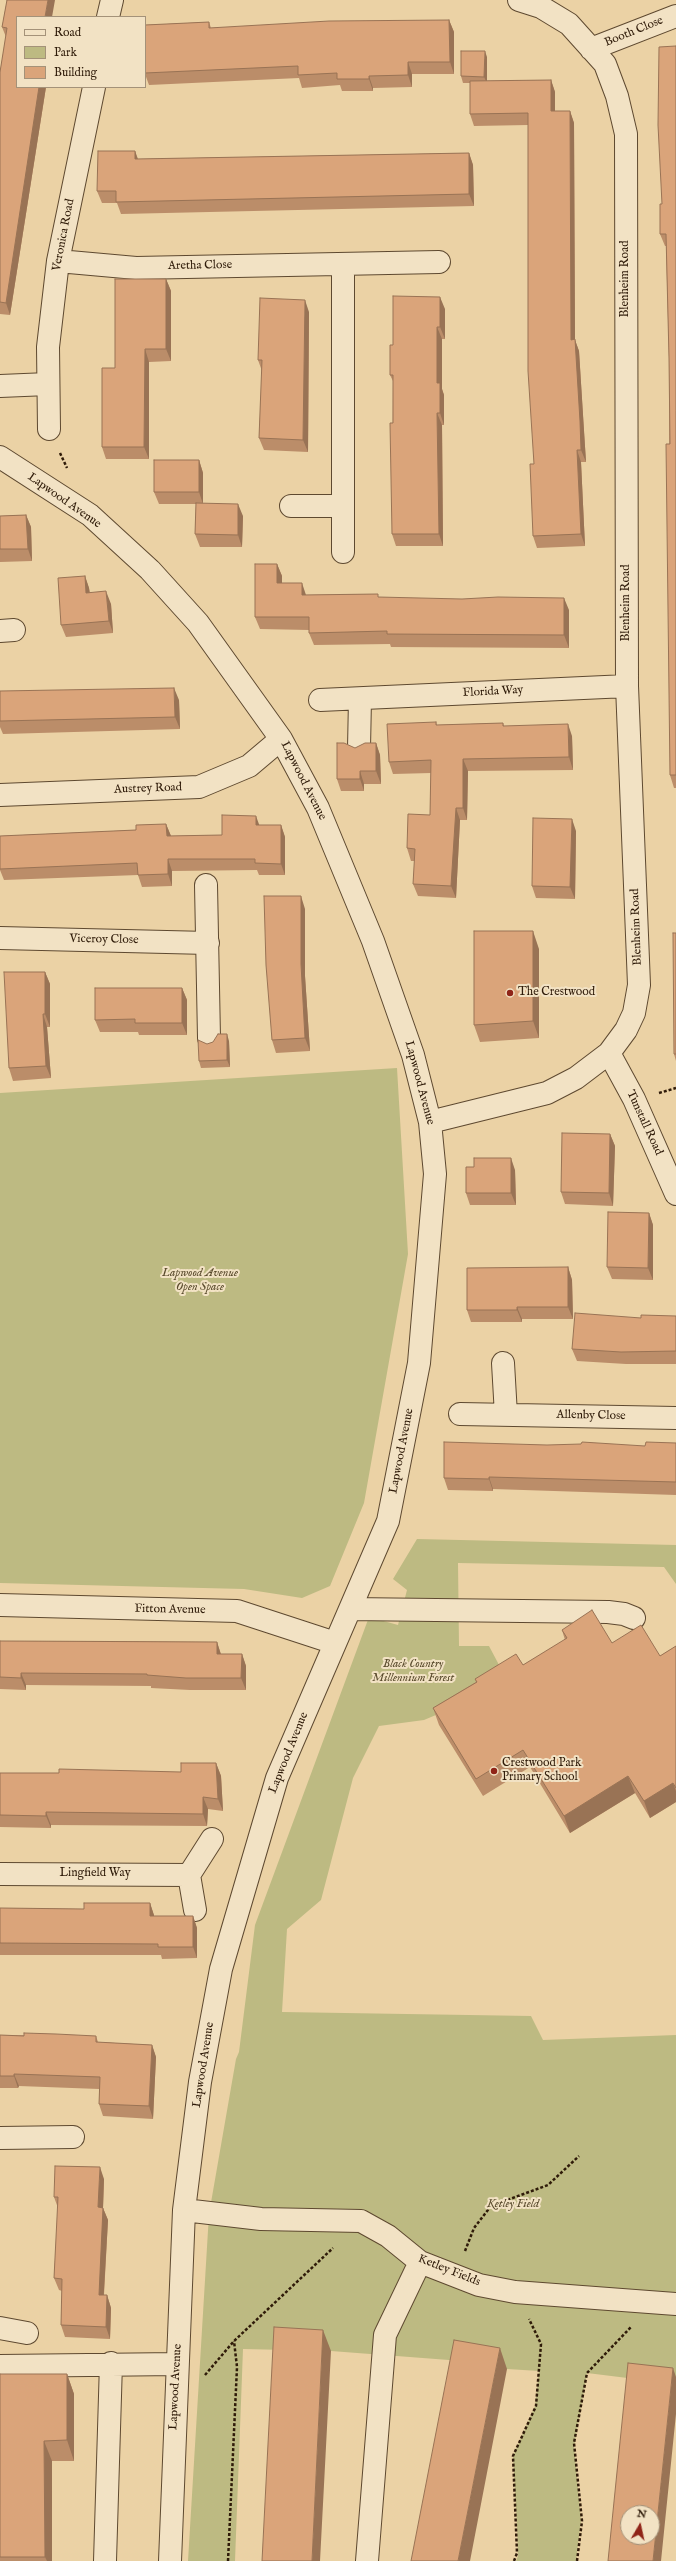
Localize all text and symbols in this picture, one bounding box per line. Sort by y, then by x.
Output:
street label: Booth Close [603,14,665,50]
legend [16,16,146,88]
text: Road [54,25,81,40]
text: Park [54,45,77,60]
text: Building [54,65,97,80]
street label: Veronica Road [50,198,78,272]
street label: Blenheim Road [619,240,633,318]
street label: Aretha Close [168,258,232,274]
street label: Lapwood Avenue [24,470,104,532]
street label: Blenheim Road [620,564,634,642]
street label: Florida Way [462,683,524,701]
street label: Lapwood Avenue [277,739,329,823]
street label: Austrey Road [114,781,182,797]
street label: Blenheim Road [628,888,646,966]
street label: Viceroy Close [69,932,139,948]
place label: The Crestwood [518,986,595,1000]
marker: The Crestwood [505,988,515,998]
street label: Lapwood Avenue [401,1039,437,1127]
street label: Tunstall Road [623,1088,665,1158]
park label: Lapwood Avenue Open Space [162,1267,238,1295]
street label: Lapwood Avenue [387,1407,417,1495]
street label: Allenby Close [556,1408,626,1424]
street label: Fitton Avenue [134,1602,206,1618]
park label: Black Country Millennium Forest [372,1658,454,1686]
street label: Lapwood Avenue [266,1710,312,1796]
place label: Crestwood Park Primary School [502,1757,581,1785]
marker: Crestwood Park Primary School [489,1766,499,1776]
street label: Lingfield Way [59,1867,131,1881]
street label: Lapwood Avenue [190,2021,218,2109]
park label: Ketley Field [487,2198,539,2212]
street label: Ketley Fields [416,2252,482,2290]
street label: Lapwood Avenue [167,2343,185,2431]
north arrow [620,2505,660,2545]
text: N [636,2506,648,2522]

